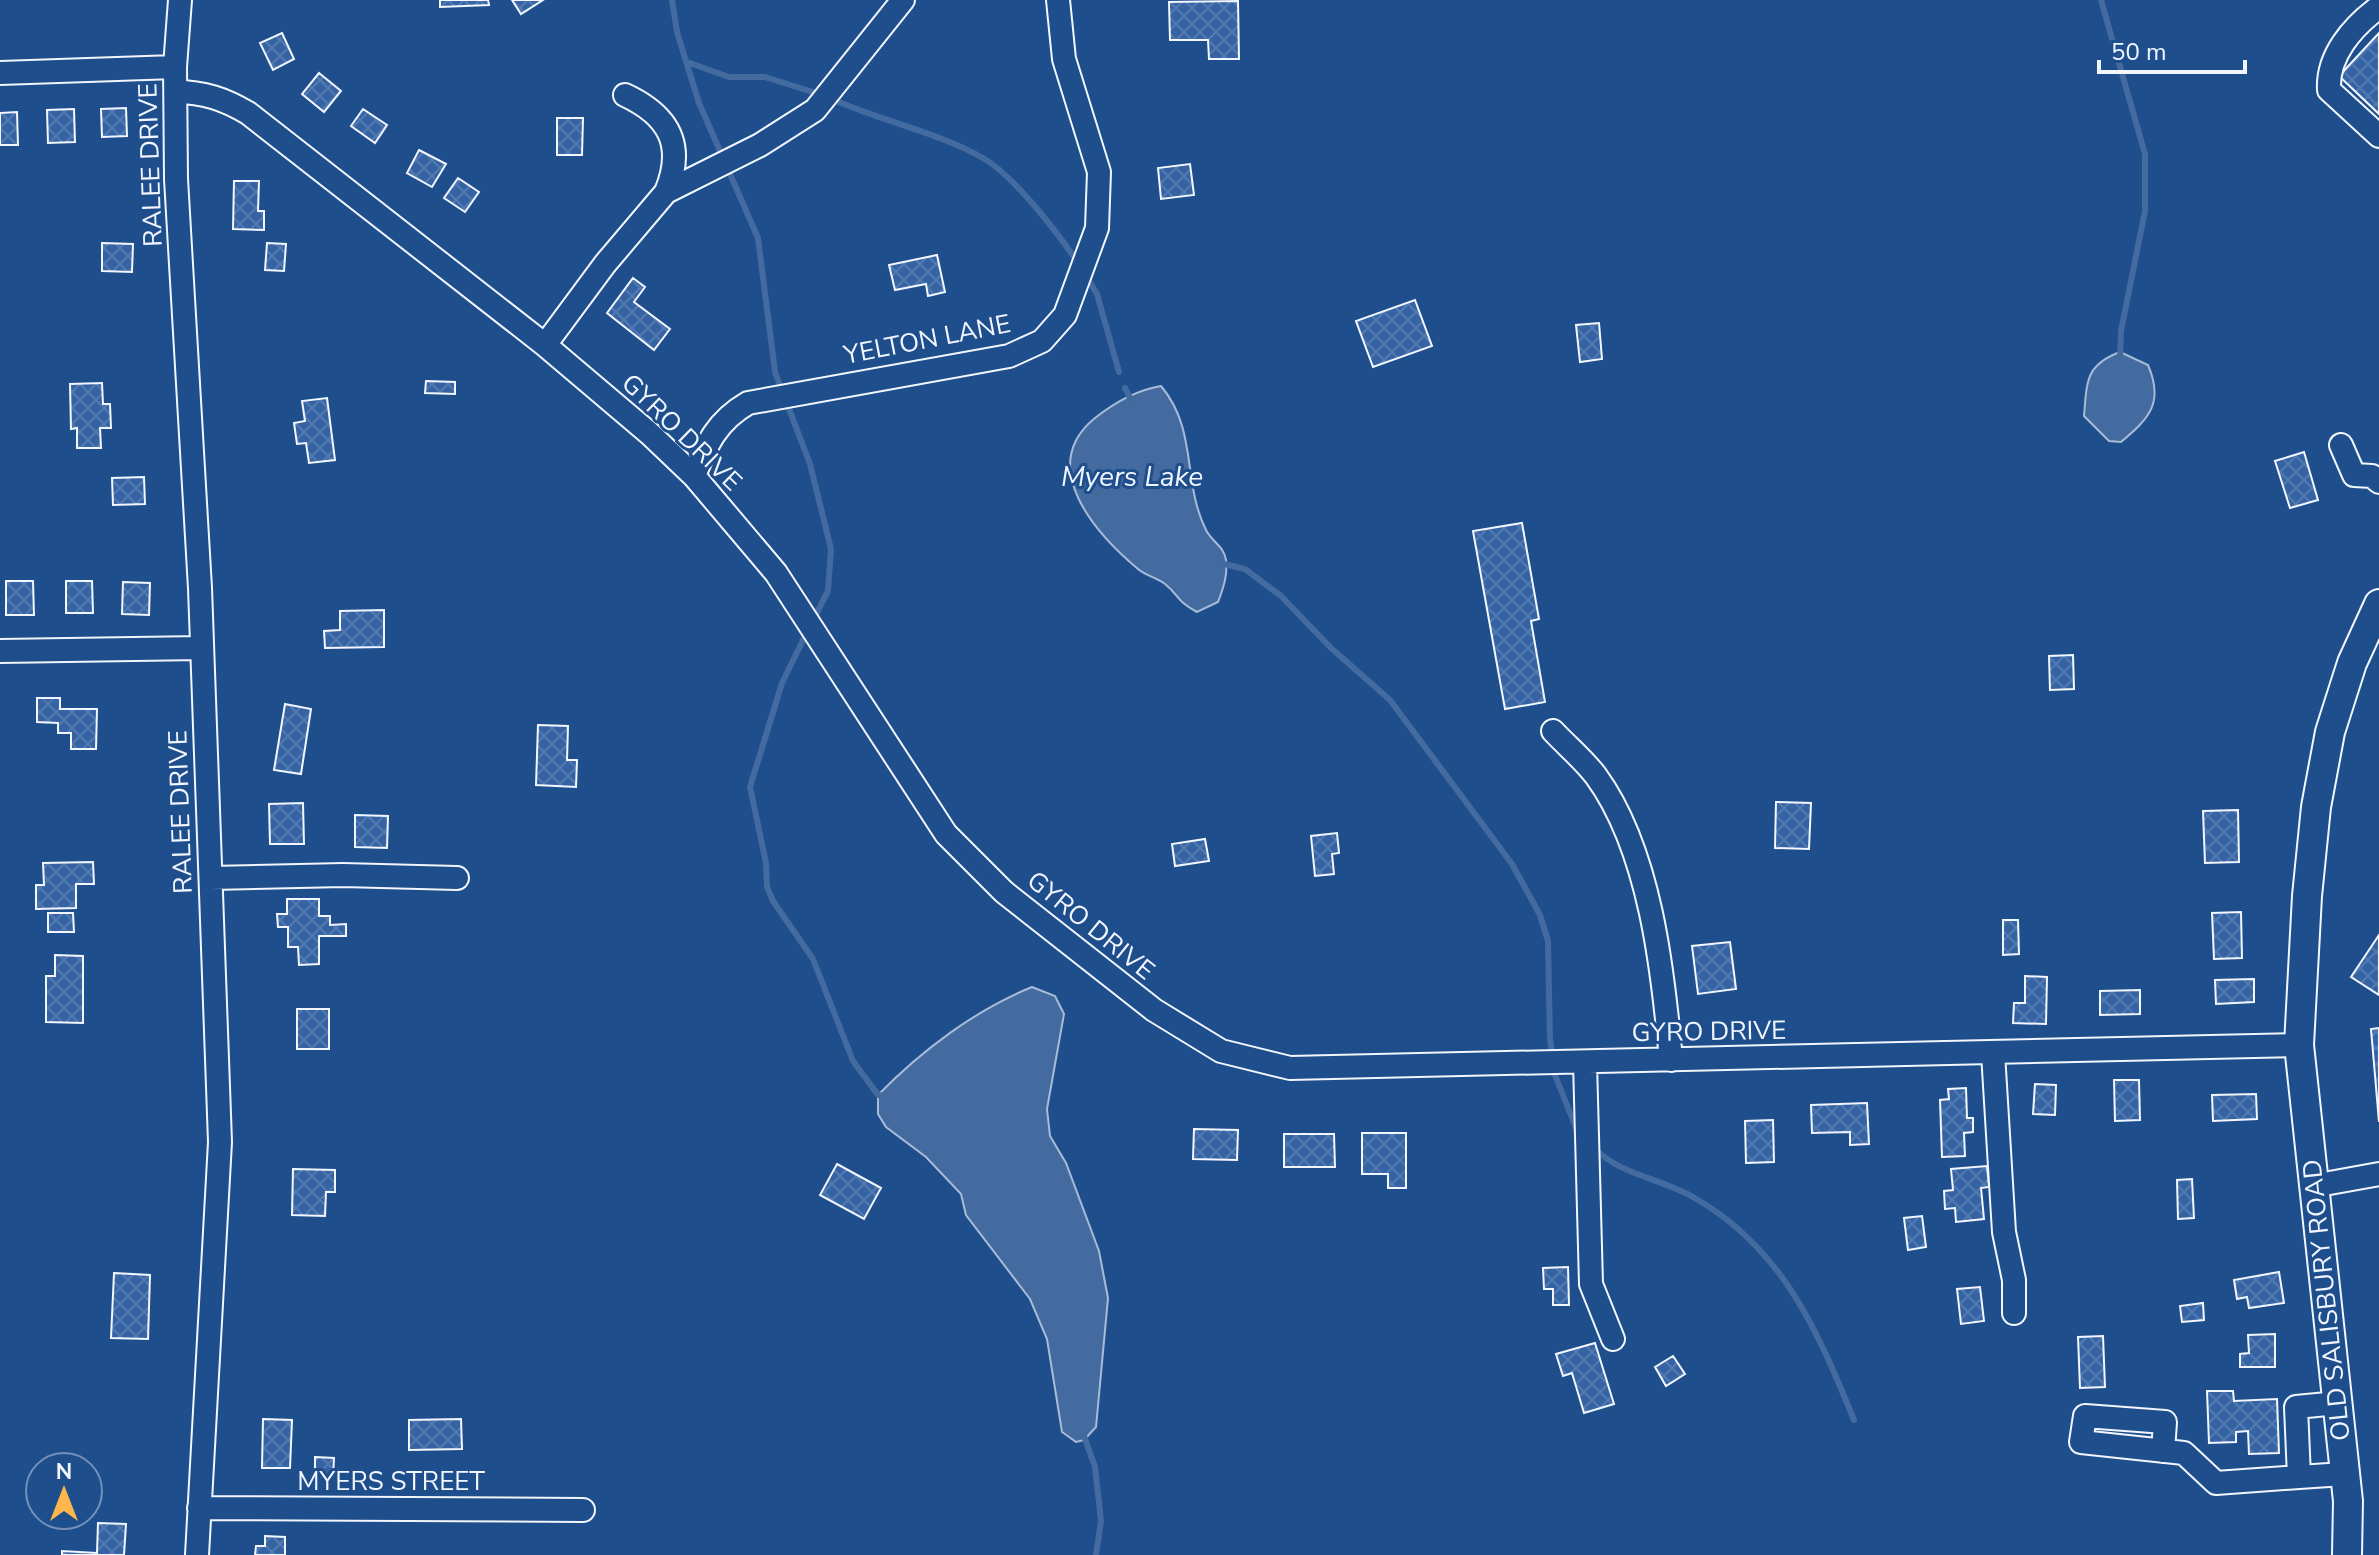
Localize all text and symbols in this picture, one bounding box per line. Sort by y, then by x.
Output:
scale bar [2099,24,2245,74]
text: 50 m [2111,36,2167,68]
street label: RALEE DRIVE [130,83,171,247]
street label: YELTON LANE [840,306,1013,373]
street label: GYRO DRIVE [614,366,749,499]
water label: Myers Lake [1061,458,1203,496]
street label: RALEE DRIVE [160,730,201,894]
street label: GYRO DRIVE [1020,863,1162,988]
street label: GYRO DRIVE [1631,1013,1787,1050]
street label: OLD SALISBURY ROAD [2294,1158,2359,1442]
north arrow [24,1451,104,1531]
text: N [56,1457,72,1487]
street label: MYERS STREET [297,1464,485,1499]

